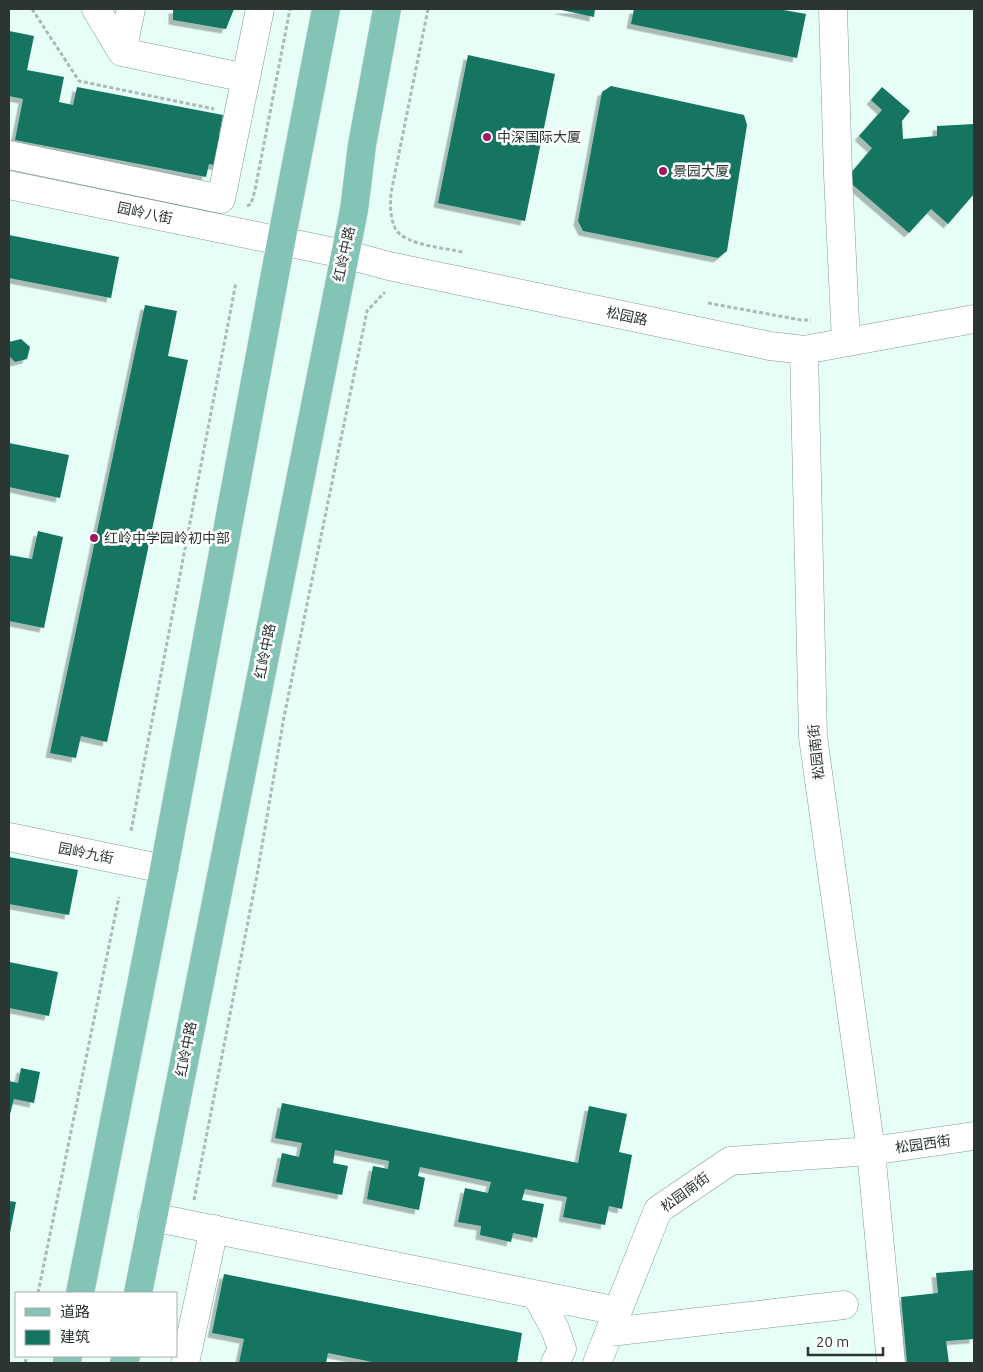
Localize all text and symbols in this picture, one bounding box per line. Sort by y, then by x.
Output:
place label: 中深国际大厦 [497,129,581,145]
marker: 中深国际大厦 [481,131,493,143]
place label: 景园大厦 [673,163,729,179]
marker: 景园大厦 [657,165,669,177]
street label: 园岭八街 [116,199,174,227]
street label: 红岭中路 [330,225,358,283]
street label: 松园路 [605,304,649,328]
place label: 红岭中学园岭初中部 [104,530,230,546]
marker: 红岭中学园岭初中部 [88,532,100,544]
street label: 红岭中路 [252,622,278,680]
street label: 松园南街 [805,723,827,781]
street label: 园岭九街 [57,840,115,866]
street label: 红岭中路 [173,1020,199,1078]
street label: 松园西街 [894,1132,952,1156]
street label: 松园南街 [658,1169,712,1215]
legend [15,1292,178,1357]
text: 道路 [60,1303,90,1320]
scale bar [808,1324,883,1356]
text: 建筑 [60,1328,90,1345]
text: 20 m [816,1333,849,1350]

